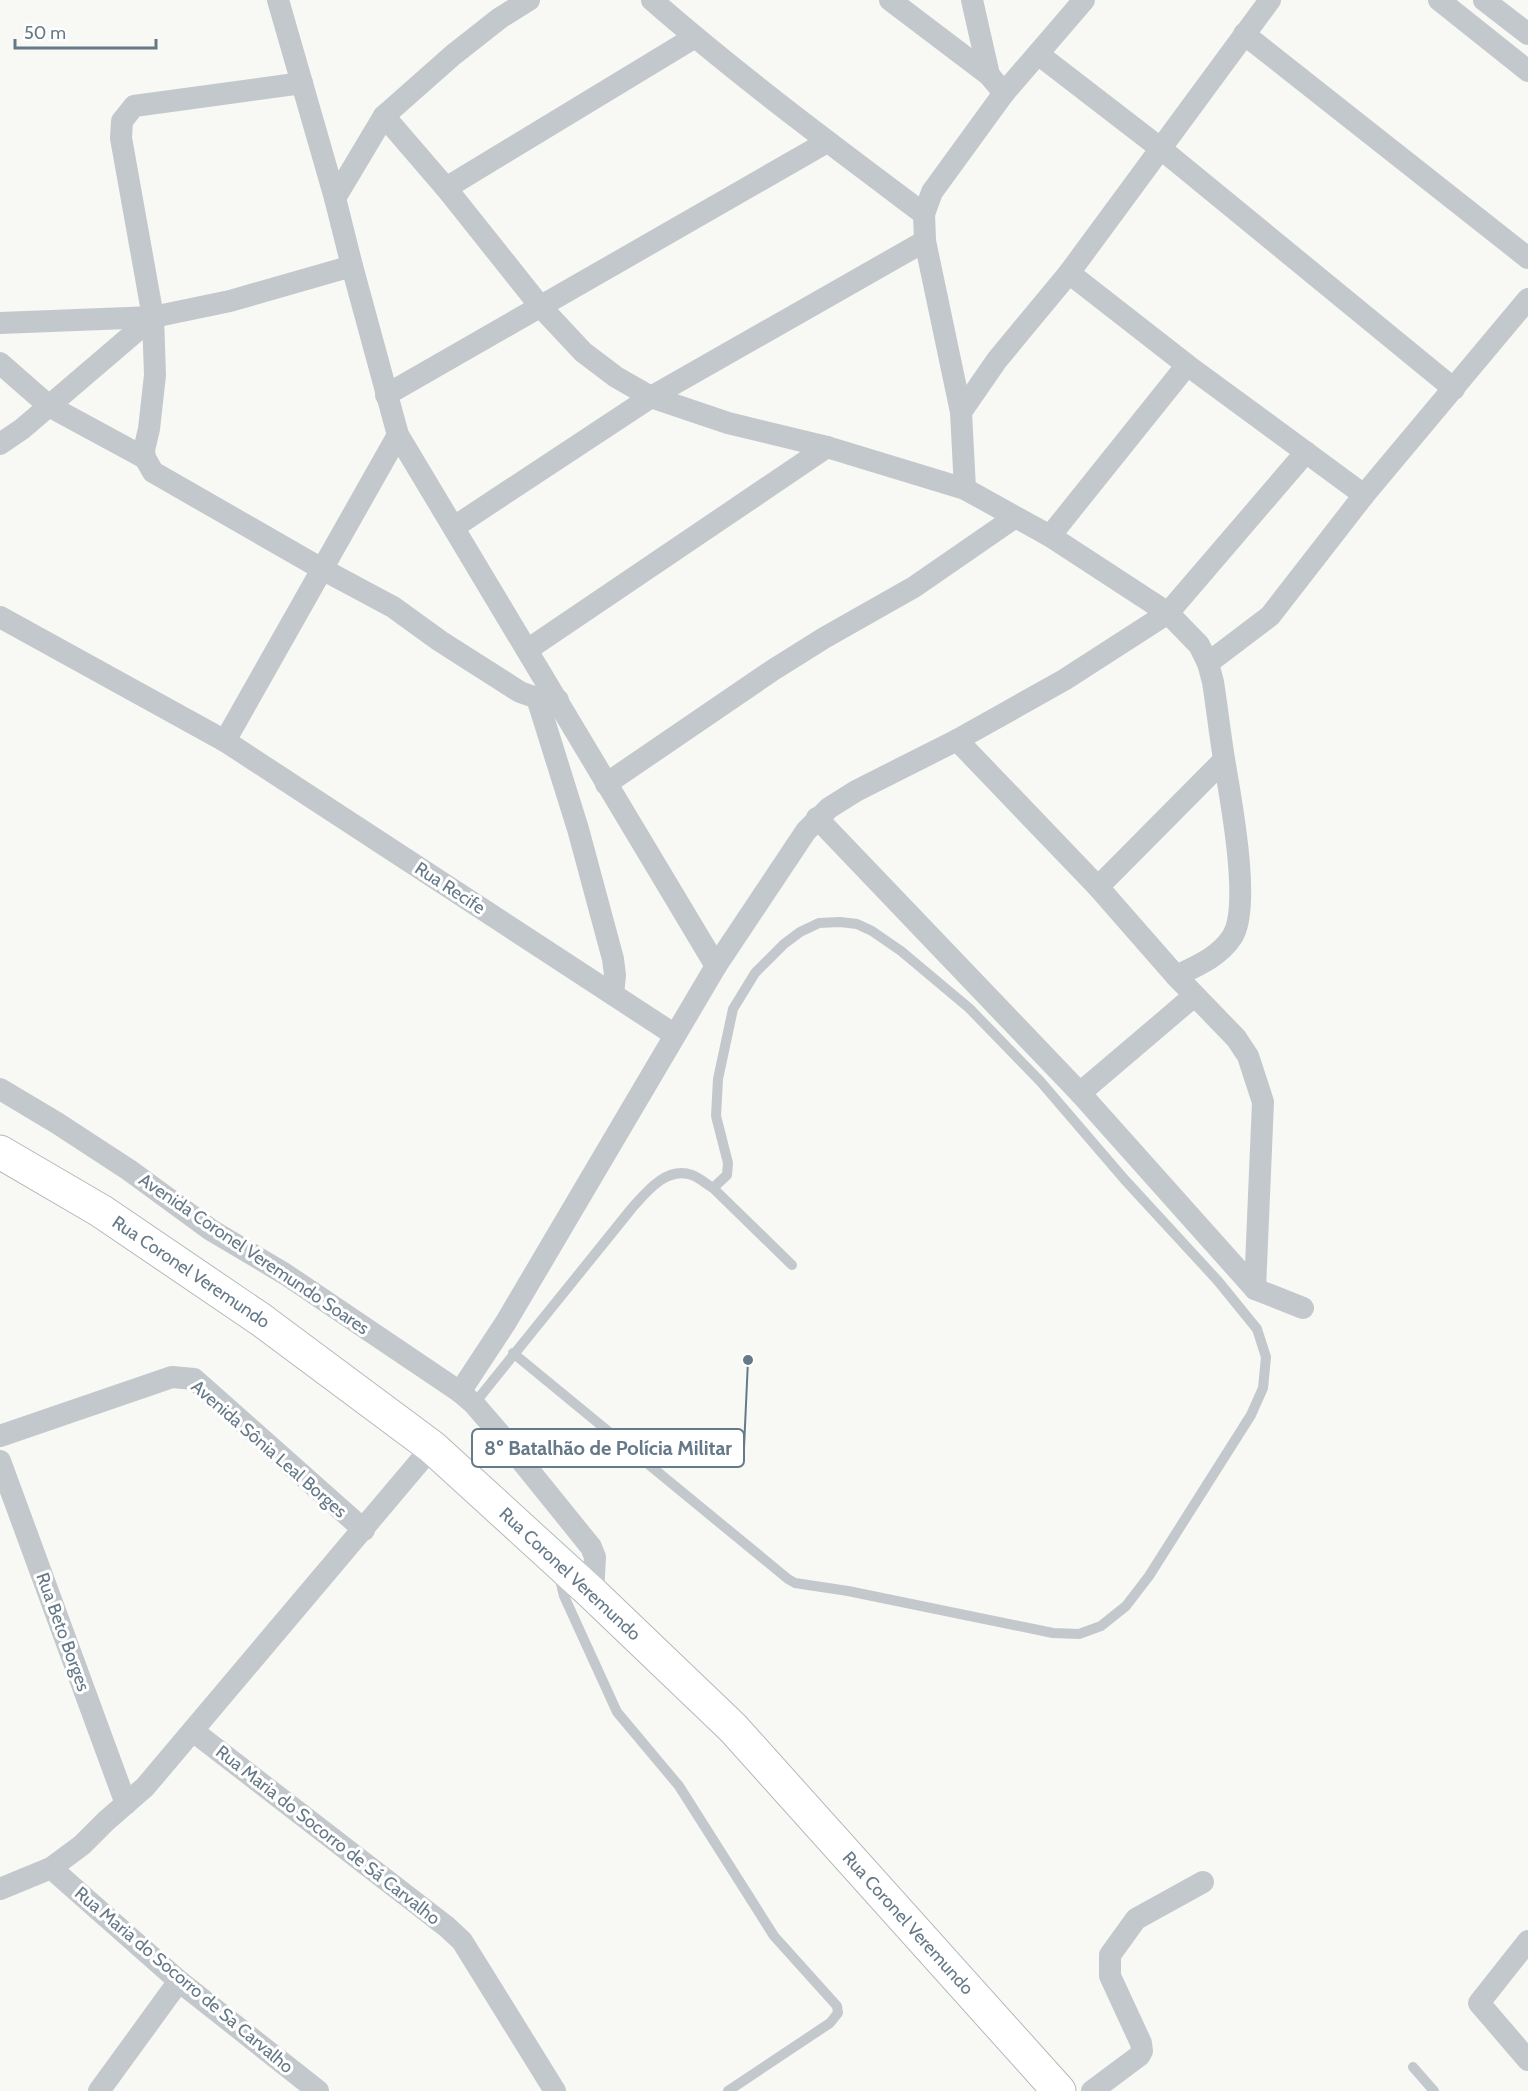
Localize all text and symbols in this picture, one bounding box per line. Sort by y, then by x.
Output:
scale bar [15,12,156,50]
text: 50 m [24,22,66,44]
street label: Rua Recife [411,857,489,919]
street label: Avenida Coronel Veremundo Soares [135,1169,373,1339]
street label: Rua Coronel Veremundo [108,1211,274,1333]
street label: Avenida Sônia Leal Borges [187,1375,351,1523]
callout: 8º Batalhão de Polícia Militar [472,1429,744,1467]
text: 8º Batalhão de Polícia Militar [484,1436,732,1460]
street label: Rua Coronel Veremundo [495,1503,645,1645]
street label: Rua Beto Borges [31,1570,95,1694]
street label: Rua Maria do Socorro de Sá Carvalho [211,1741,445,1930]
street label: Rua Coronel Veremundo [838,1847,978,1999]
street label: Rua Maria do Socorro de Sa Carvalho [70,1882,298,2078]

